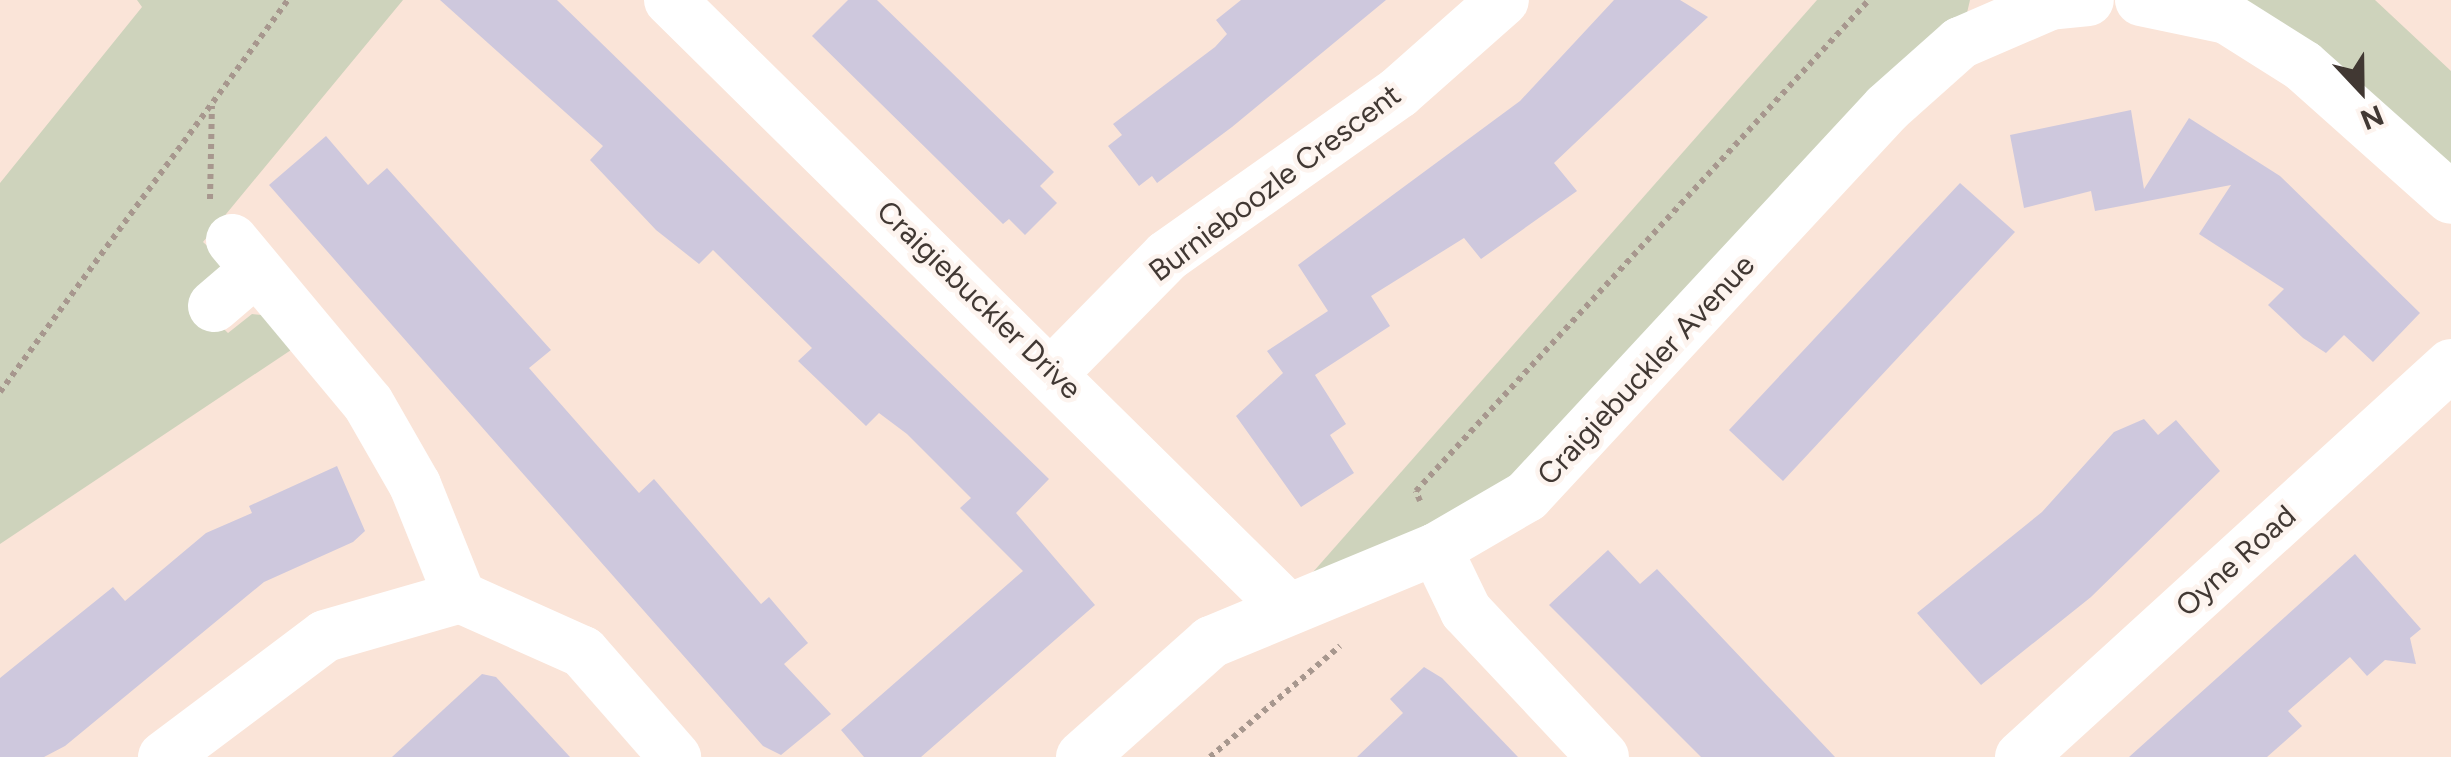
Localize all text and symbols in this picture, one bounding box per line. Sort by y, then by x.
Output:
north arrow [2311,40,2411,140]
street label: Burnieboozle Crescent [1142,77,1408,289]
text: N [2356,98,2389,138]
street label: Craigiebuckler Drive [869,193,1089,407]
street label: Craigiebuckler Avenue [1530,247,1762,493]
street label: Oyne Road [2169,498,2303,624]

